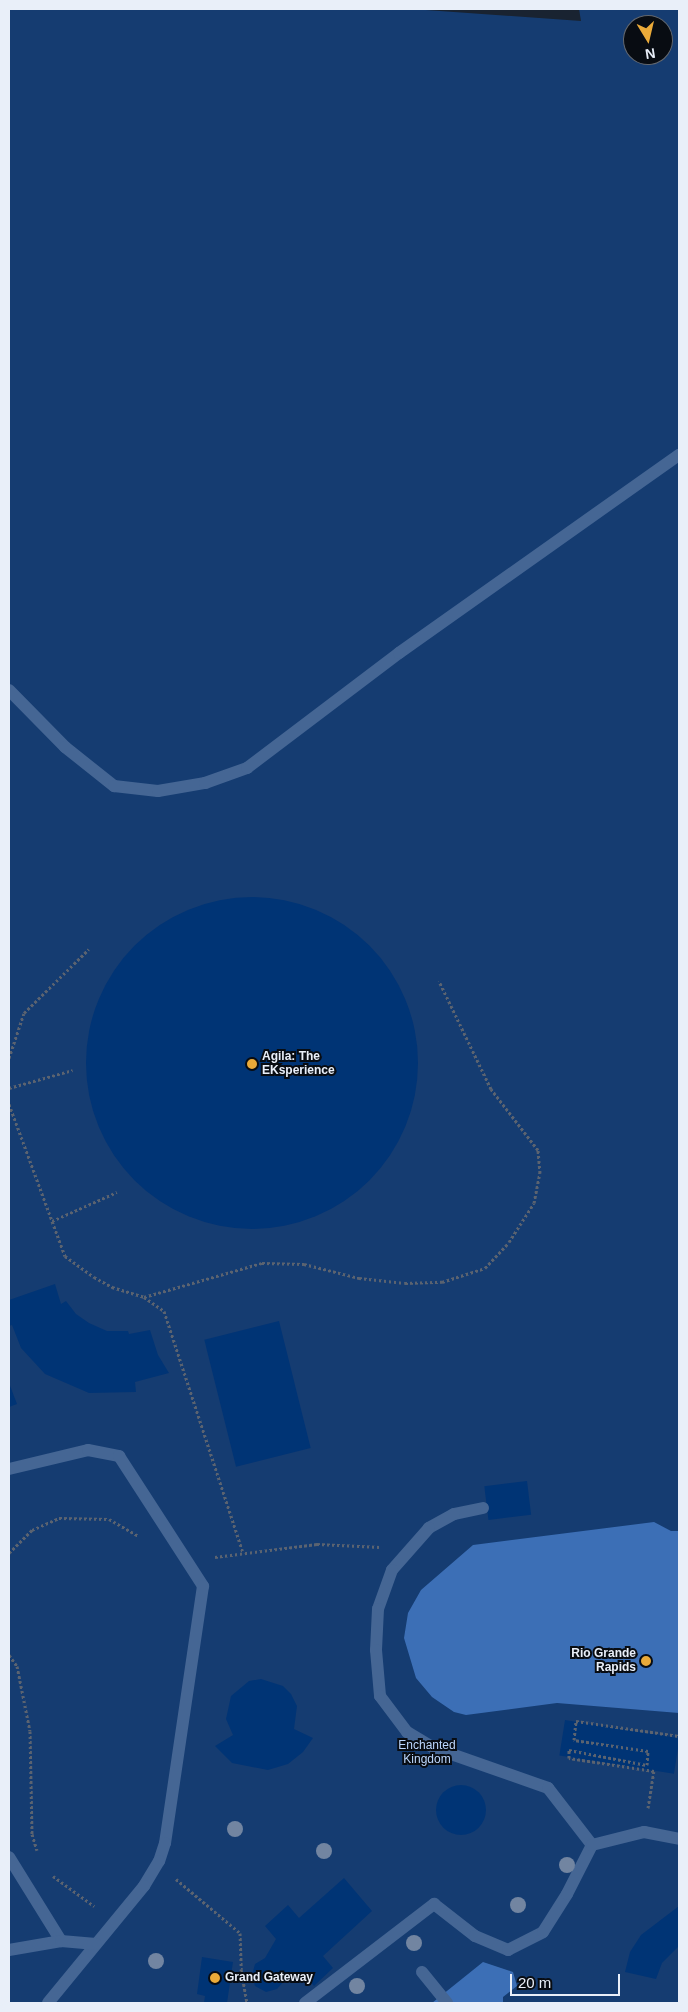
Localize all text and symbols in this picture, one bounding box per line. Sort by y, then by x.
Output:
north arrow [623,15,673,65]
text: N [644,45,656,63]
place label: Agila: The EKsperience [262,1050,335,1078]
marker: Agila: The EKsperience [246,1058,258,1070]
place label: Rio Grande Rapids [571,1647,636,1675]
marker: Rio Grande Rapids [640,1655,652,1667]
park label: Enchanted Kingdom [398,1739,456,1767]
scale bar [513,1964,623,1996]
place label: Grand Gateway [225,1971,313,1985]
marker: Grand Gateway [209,1972,221,1984]
text: 20 m [518,1974,551,1991]

